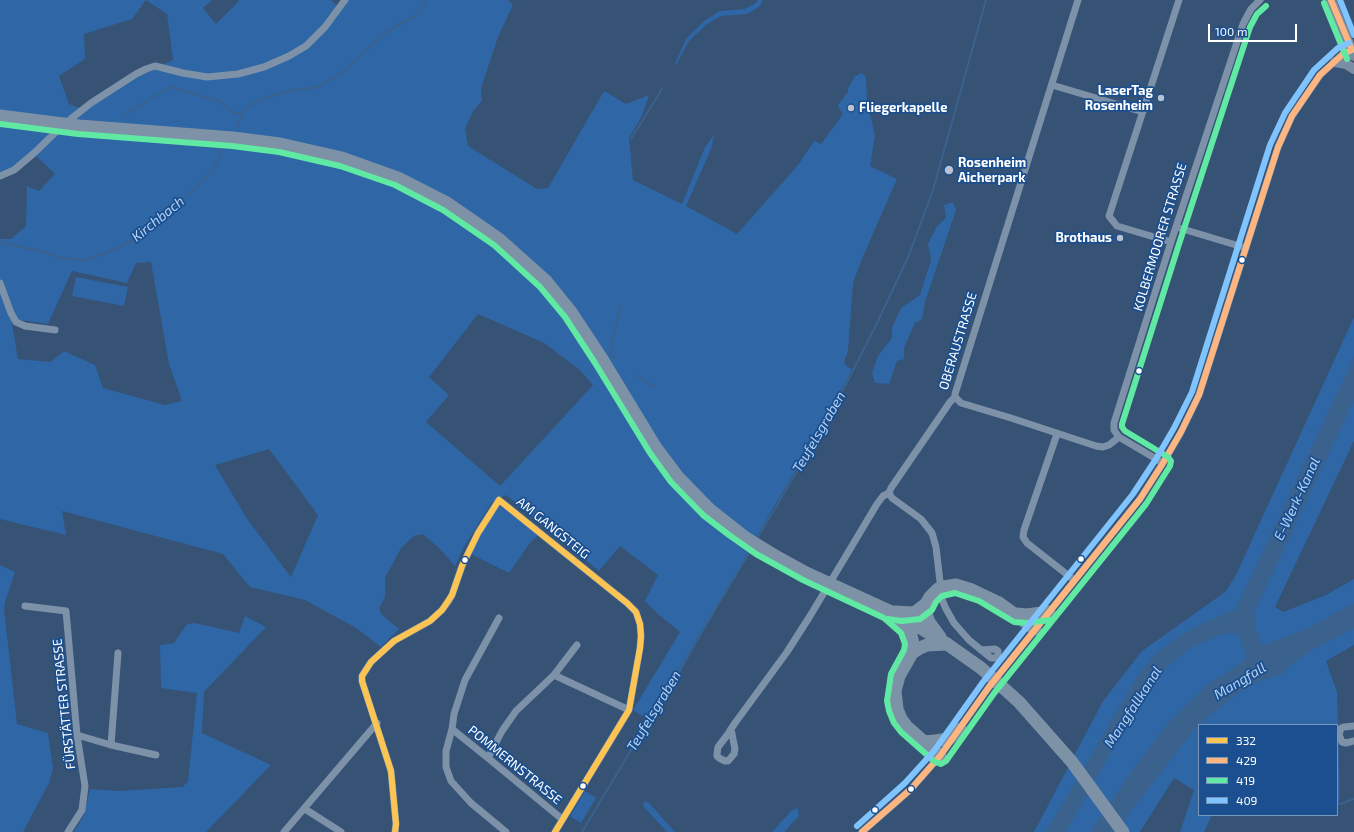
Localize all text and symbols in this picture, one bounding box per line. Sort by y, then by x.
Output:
scale bar [1210,16,1299,42]
text: 100 m [1215,24,1247,38]
place label: LaserTag Rosenheim [1085,83,1153,114]
marker: LaserTag Rosenheim [1156,93,1166,103]
place label: Fliegerkapelle [859,100,947,116]
marker: Fliegerkapelle [846,103,856,113]
place label: Rosenheim Aicherpark [958,155,1026,186]
street label: KOLBERMOORER STRASSE [1130,161,1190,313]
marker: Rosenheim Aicherpark [943,164,955,176]
water label: Kirchbach [128,193,188,245]
place label: Brothaus [1055,230,1112,246]
marker: Brothaus [1115,233,1125,243]
unlabelled marker [1237,255,1247,265]
street label: OBERAUSTRASSE [936,290,980,392]
unlabelled marker [1134,366,1144,376]
water label: Teufelsgraben [789,388,849,476]
water label: E-Werk-Kanal [1270,455,1324,543]
street label: AM GANGSTEIG [513,494,593,562]
unlabelled marker [1076,554,1086,564]
unlabelled marker [460,555,470,565]
street label: FÜRSTÄTTER STRASSE [49,638,79,770]
water label: Mangfall [1211,659,1269,703]
water label: Mangfallkanal [1101,663,1165,751]
water label: Teufelsgraben [623,668,685,754]
street label: POMMERNSTRASSE [465,722,565,808]
legend [1198,724,1338,816]
text: 332 [1236,733,1256,747]
text: 429 [1236,753,1257,767]
text: 419 [1236,773,1255,787]
unlabelled marker [578,781,588,791]
unlabelled marker [906,784,916,794]
text: 409 [1236,793,1257,807]
unlabelled marker [870,805,880,815]

